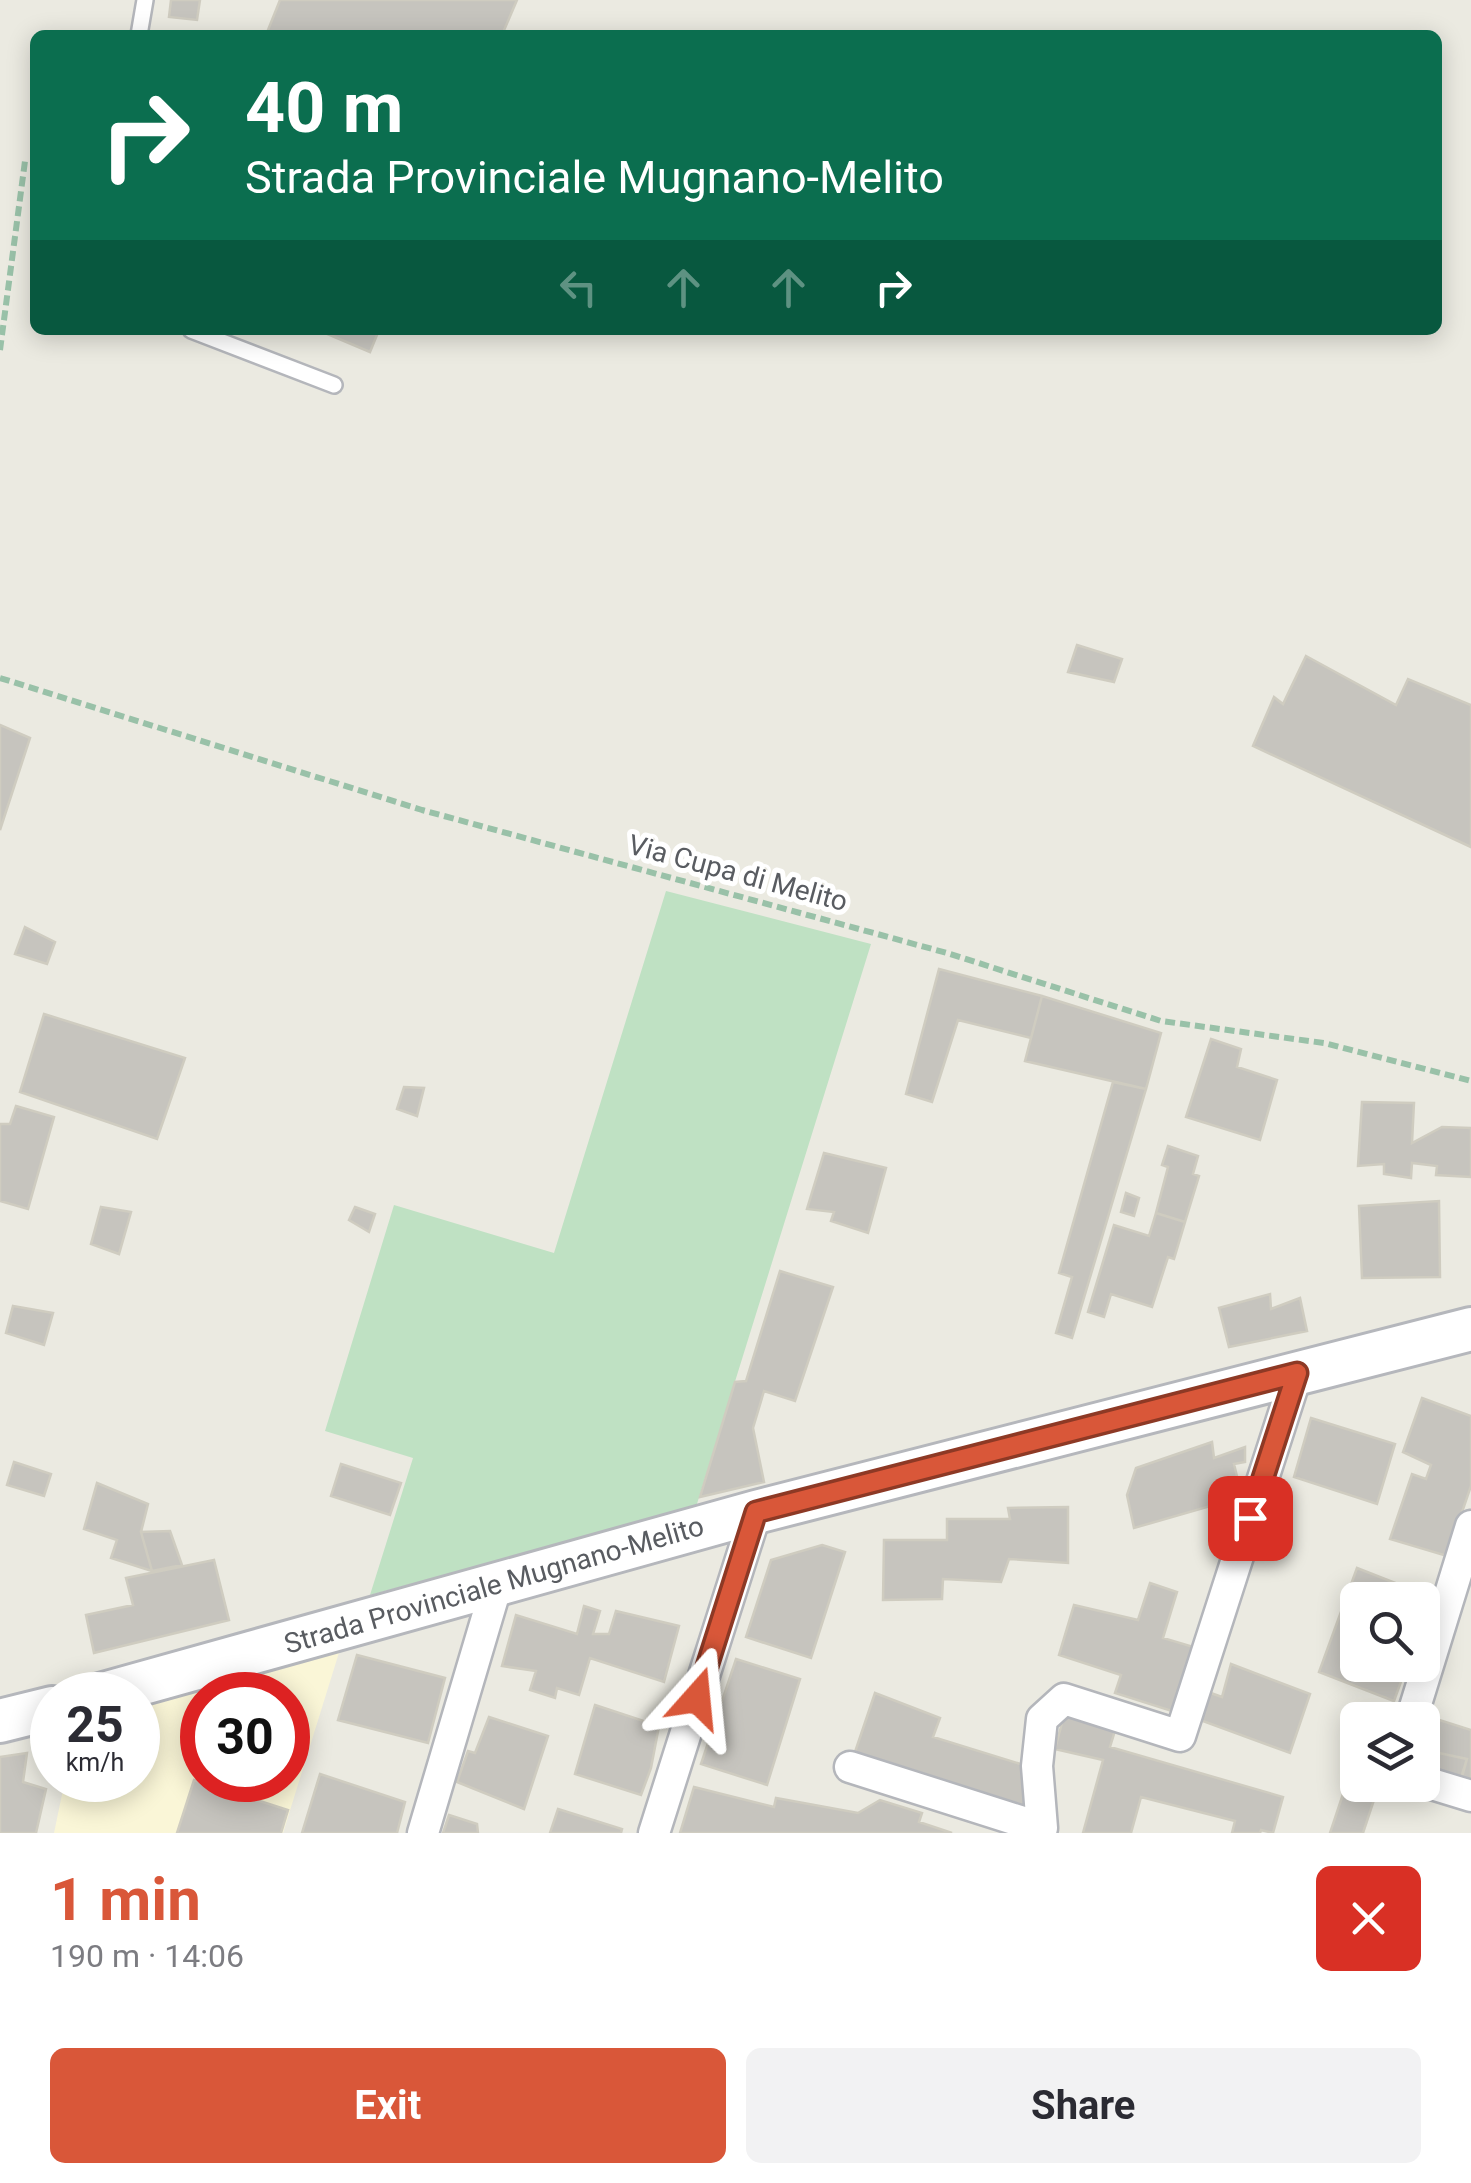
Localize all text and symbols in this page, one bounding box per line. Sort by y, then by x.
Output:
text: 40 m [245,67,403,149]
icon: right [80,70,210,200]
text: Strada Provinciale Mugnano-Melito [245,151,944,204]
icon: left [551,260,606,315]
icon: ahead [656,260,711,315]
icon: ahead [761,260,816,315]
icon: right [866,260,921,315]
street label: Via Cupa di Melito [625,828,851,918]
pin [1208,1476,1293,1561]
icon: arrive [1223,1491,1278,1546]
street label: Strada Provinciale Mugnano-Melito [280,1509,708,1661]
map controls [1340,1582,1440,1802]
button: search [1340,1582,1440,1682]
position arrow [645,1646,749,1750]
speed limit sign: 30 [180,1672,310,1802]
text: 25 [66,1696,124,1754]
button: layers [1340,1702,1440,1802]
text: km/h [66,1748,124,1777]
text: 1 min [50,1864,201,1935]
button: close [1316,1866,1421,1971]
text: 190 m · 14:06 [50,1937,244,1975]
button: Exit [50,2048,726,2163]
button: Share [746,2048,1421,2163]

